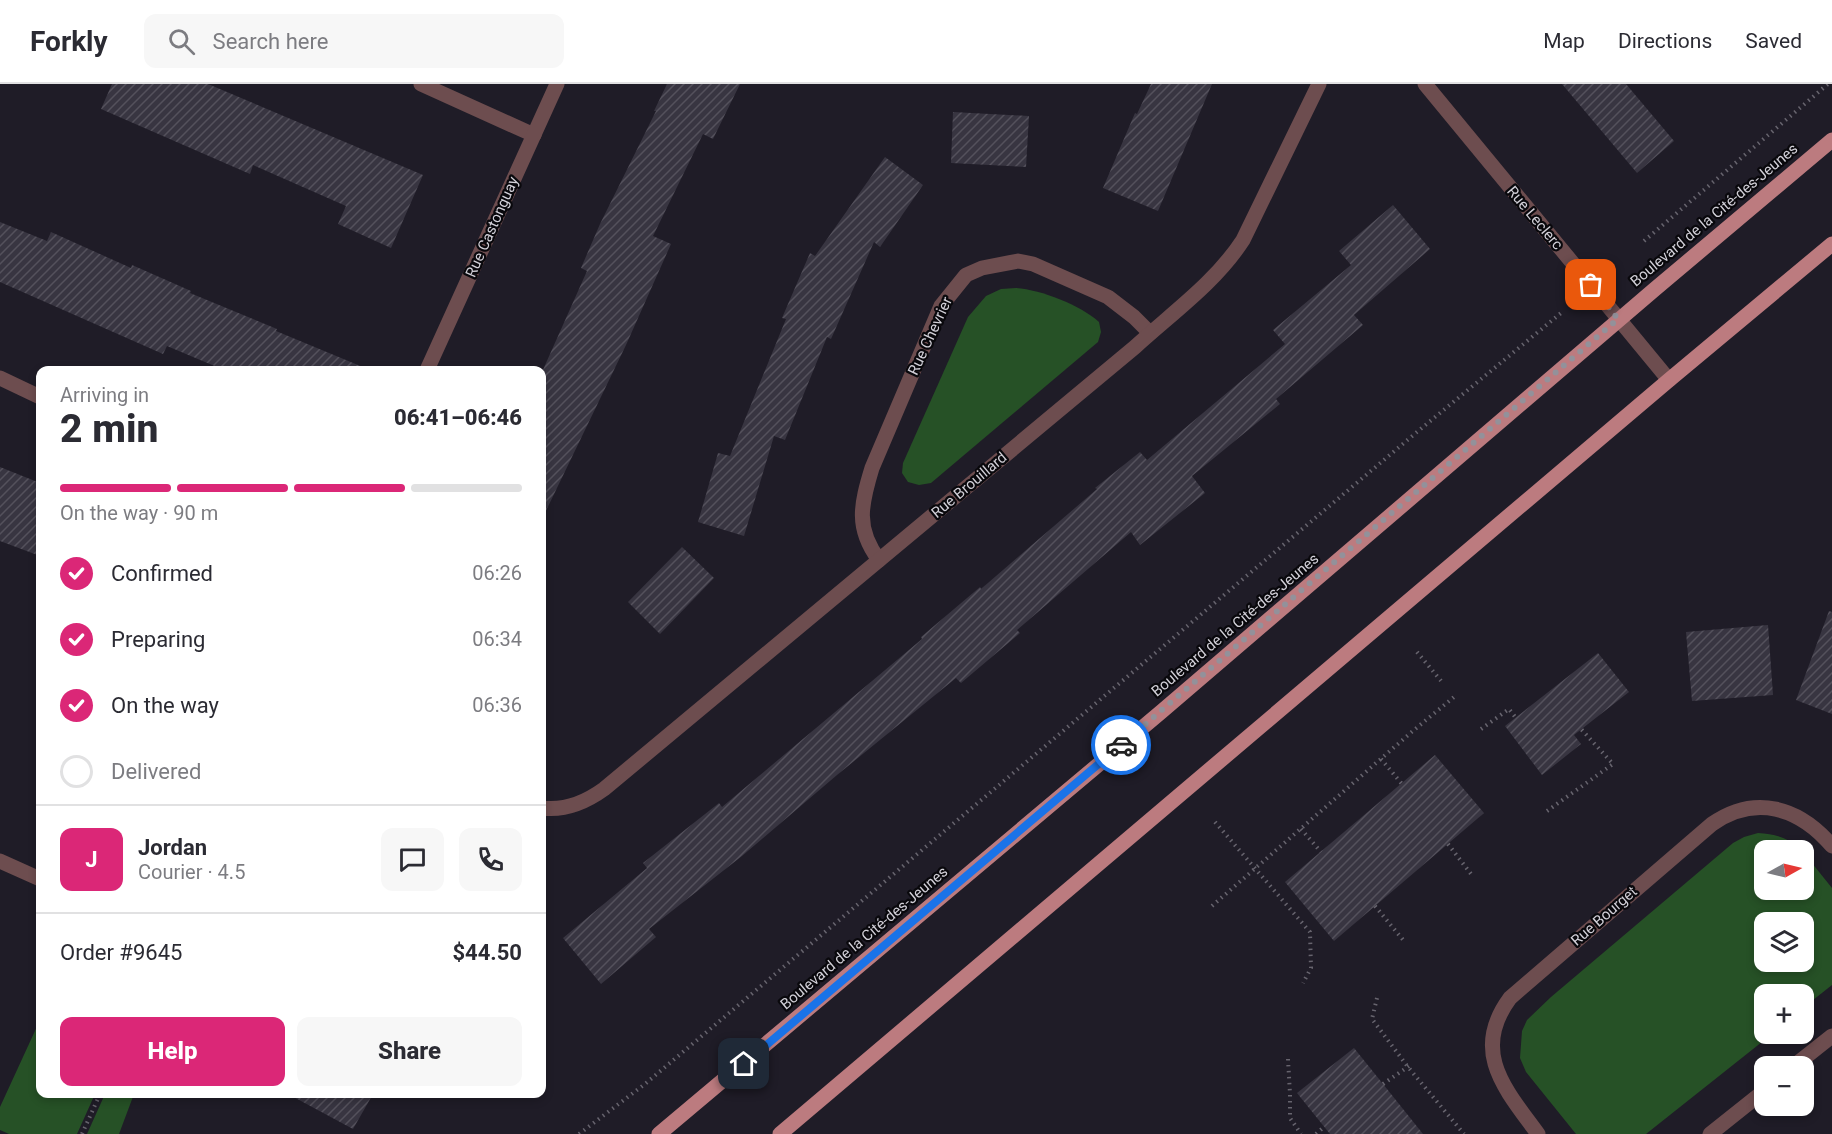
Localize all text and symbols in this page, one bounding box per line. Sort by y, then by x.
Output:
search box [144,14,564,68]
text: Forkly [30,25,108,58]
icon: search [165,25,198,58]
text: Search here [213,29,328,54]
text: Map [1543,29,1585,53]
text: Directions [1618,29,1712,53]
text: Saved [1745,29,1802,53]
street label: Boulevard de la Cité-des-Jeunes [1627,140,1801,290]
street label: Rue Castonguay [462,174,522,280]
street label: Rue Leclerc [1503,183,1567,254]
pin [1565,259,1616,310]
icon: bag [1574,268,1607,301]
street label: Rue Chevrier [904,294,956,378]
text: Arriving in [60,383,149,407]
text: 06:41–06:46 [394,405,522,430]
text: 2 min [60,406,158,452]
street label: Rue Brouillard [928,448,1010,522]
text: On the way · 90 m [60,501,218,525]
street label: Boulevard de la Cité-des-Jeunes [1148,550,1322,700]
icon: check [60,557,93,590]
text: Confirmed [111,561,213,586]
text: 06:26 [472,561,522,585]
icon: check [60,623,93,656]
text: Preparing [111,627,205,652]
text: 06:34 [472,627,522,651]
icon: check [60,689,93,722]
text: On the way [111,693,219,718]
text: 06:36 [472,693,522,717]
courier [1091,715,1151,775]
icon: car [1105,729,1138,762]
text: Delivered [111,759,201,784]
button: chat [381,828,444,891]
button: phone [459,828,522,891]
text: Jordan [138,835,207,860]
north arrow [1754,840,1814,900]
map controls [1754,840,1814,1116]
text: J [85,847,98,872]
text: Courier · 4.5 [138,860,245,884]
street label: Boulevard de la Cité-des-Jeunes [777,863,951,1013]
street label: Rue Bourget [1567,882,1641,950]
button: layers [1754,912,1814,972]
text: Order #9645 [60,940,182,965]
text: $44.50 [453,940,522,965]
button: + [1754,984,1814,1044]
button: Help [60,1017,285,1086]
button: Share [297,1017,522,1086]
pin [718,1038,769,1089]
icon: home [727,1047,760,1080]
button: − [1754,1056,1814,1116]

